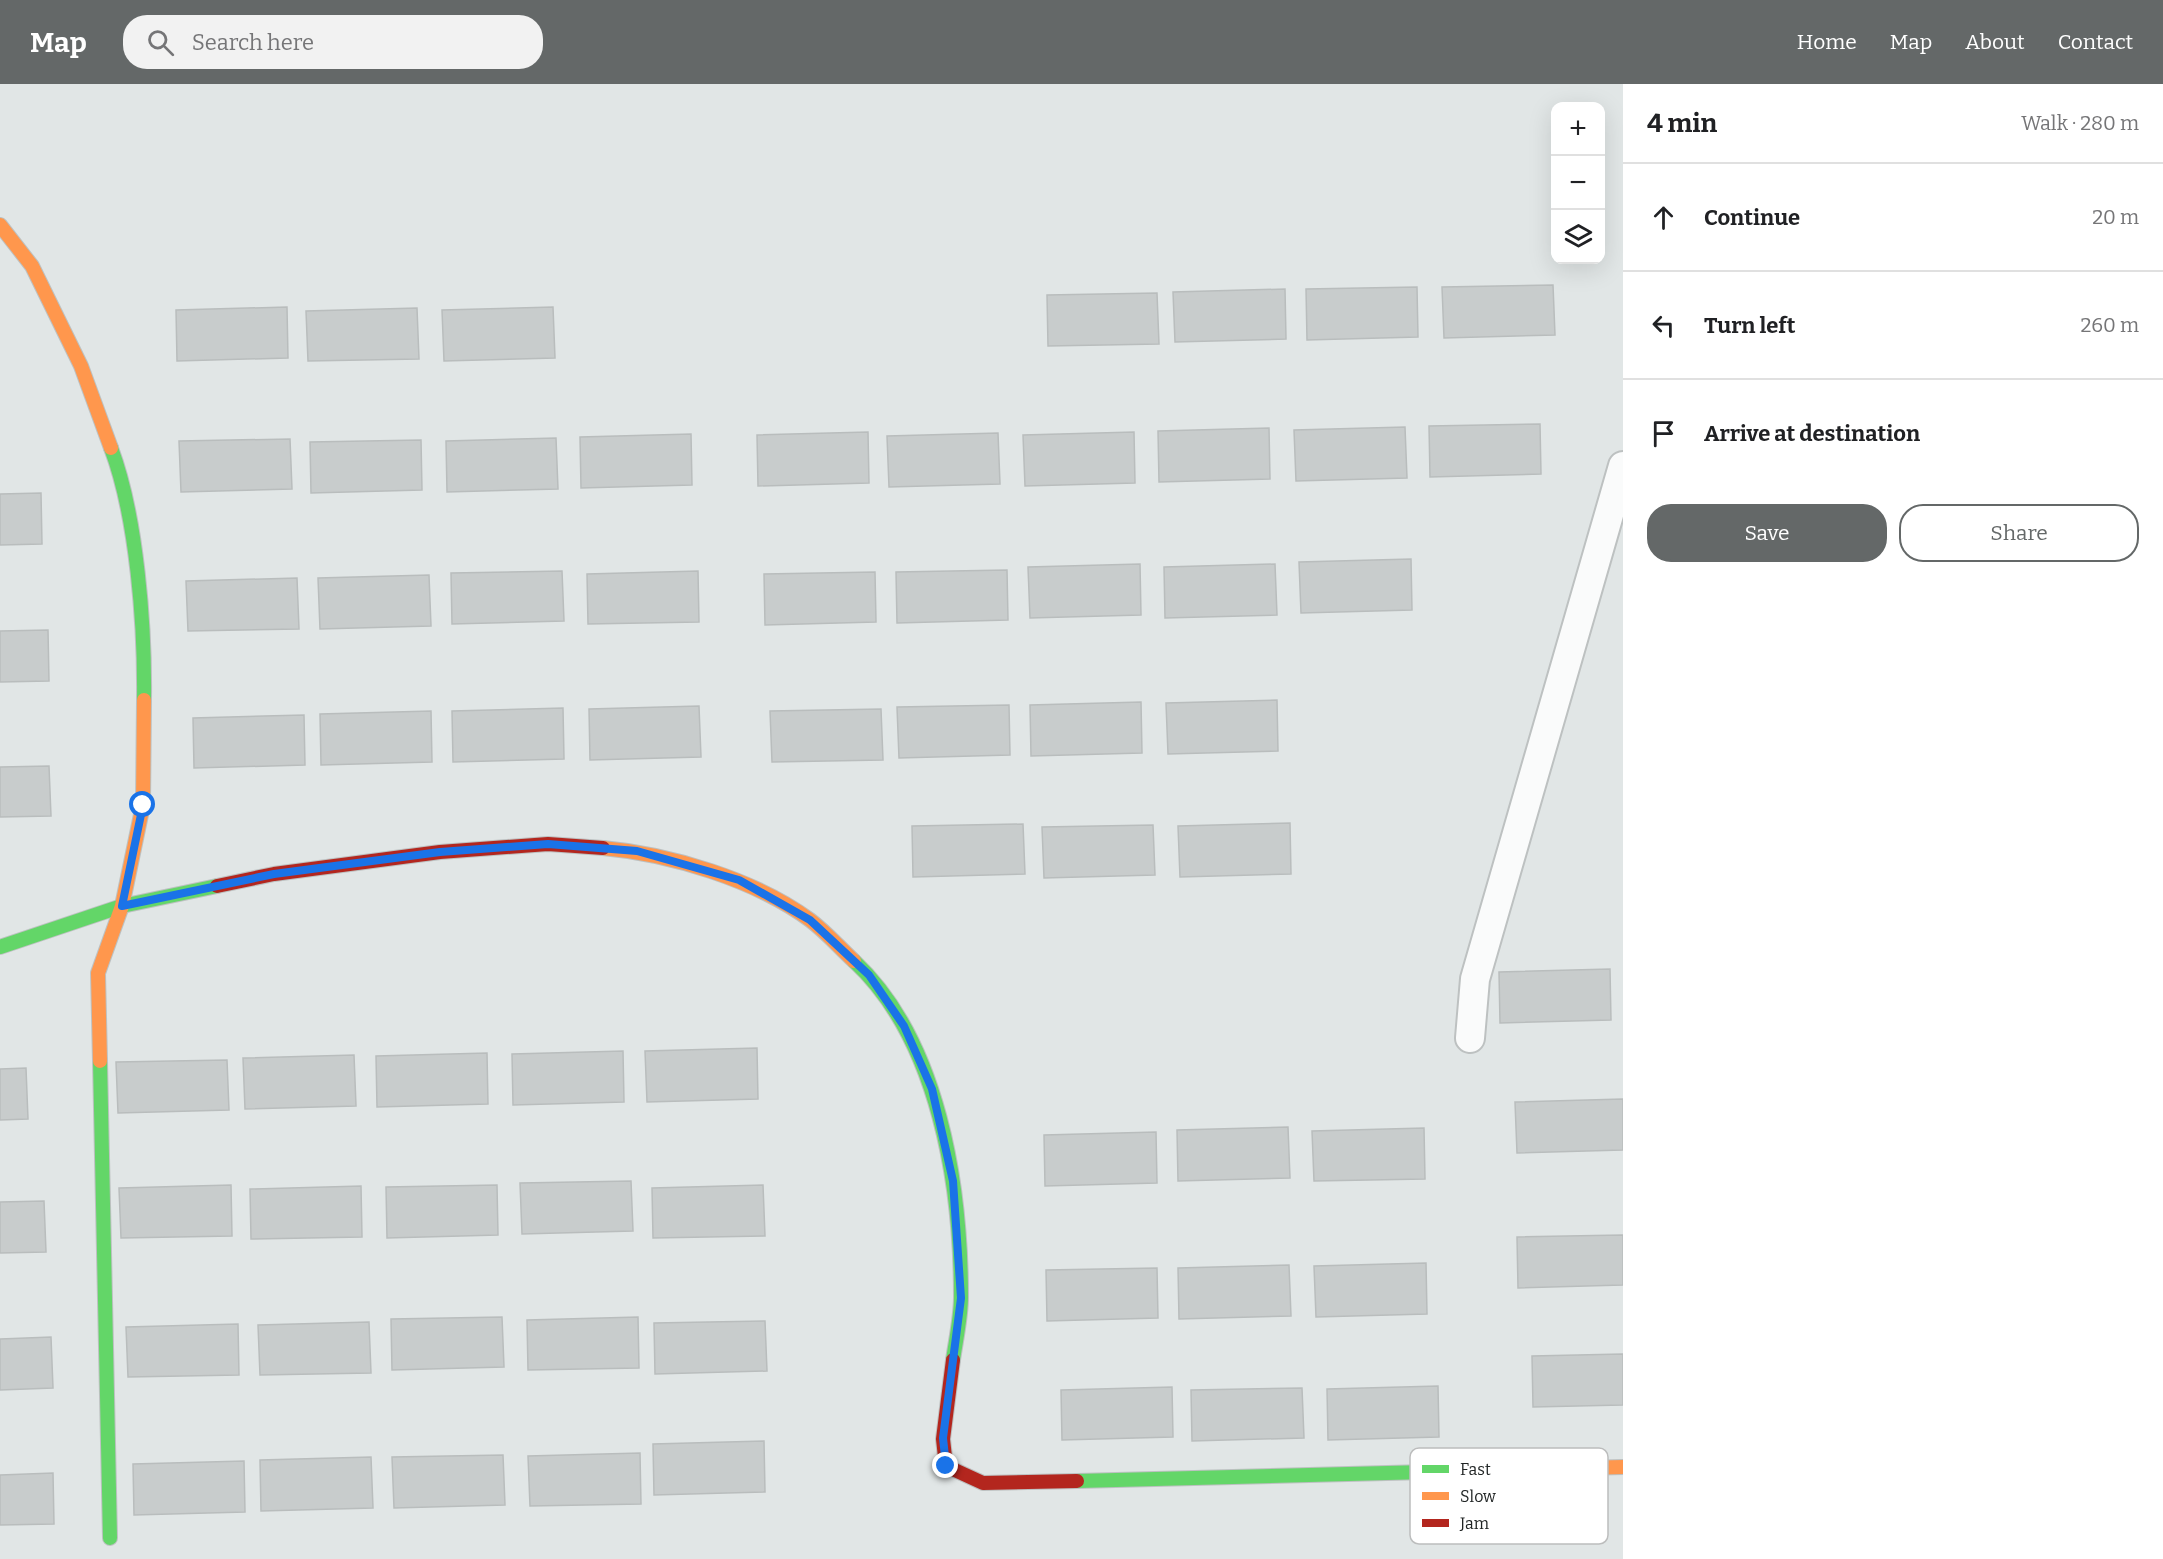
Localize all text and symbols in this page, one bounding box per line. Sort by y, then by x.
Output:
search box [123,15,543,69]
text: Map [30,26,87,59]
icon: search [144,26,177,59]
text: Search here [192,29,314,56]
text: Home [1797,29,1857,55]
text: Map [1890,29,1932,55]
text: About [1965,29,2025,55]
text: Contact [2058,29,2133,55]
map controls [1551,102,1605,264]
button: + [1551,102,1605,156]
text: 4 min [1647,108,1717,139]
text: Walk · 280 m [2021,111,2139,135]
button: − [1551,156,1605,210]
icon: ahead [1647,201,1680,234]
text: Continue [1704,204,1800,231]
text: 20 m [2092,205,2139,229]
button: layers [1551,210,1605,264]
icon: left [1647,309,1680,342]
text: Turn left [1704,312,1796,339]
text: 260 m [2080,313,2139,337]
icon: arrive [1647,417,1680,450]
text: Arrive at destination [1704,420,1920,447]
button: Save [1647,504,1887,562]
button: Share [1899,504,2139,562]
route start [129,791,155,817]
legend [1410,1448,1608,1544]
route end [932,1452,958,1478]
text: Fast [1460,1460,1491,1479]
text: Slow [1460,1487,1496,1506]
text: Jam [1459,1514,1489,1533]

